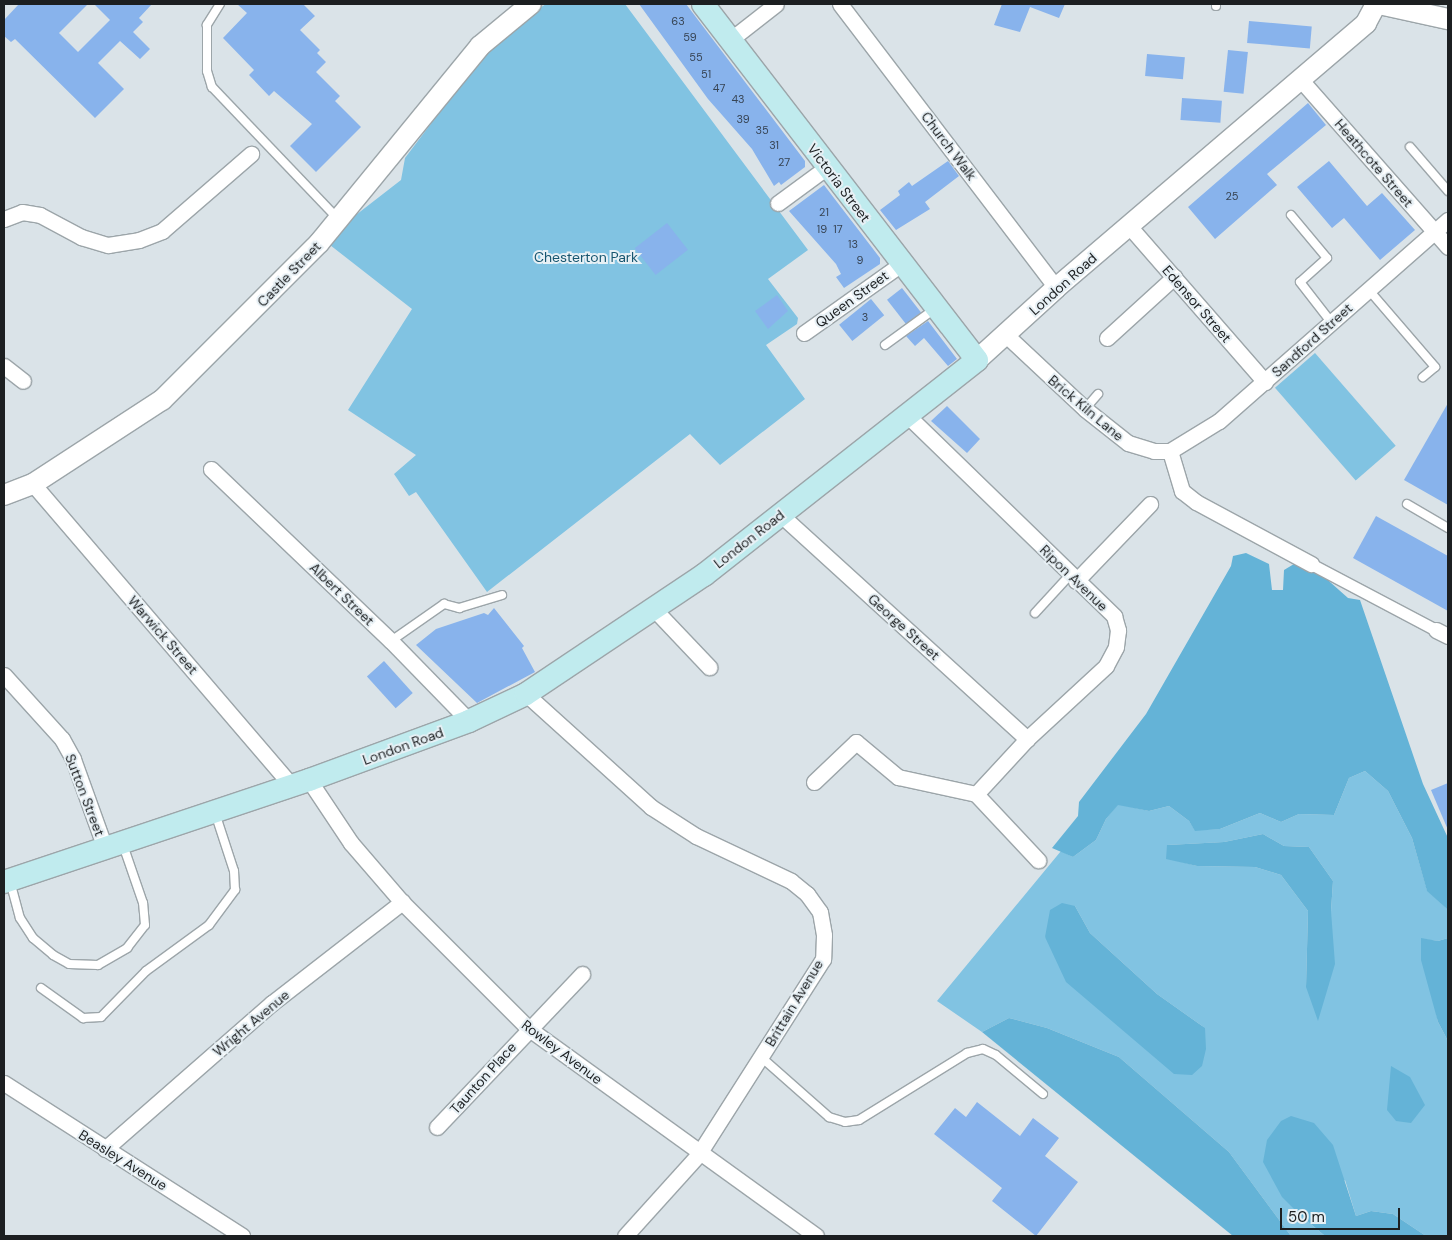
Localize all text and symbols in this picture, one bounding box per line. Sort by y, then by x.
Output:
house number: 63 [671,14,685,28]
house number: 59 [683,30,697,44]
house number: 55 [689,50,703,64]
house number: 51 [701,67,711,81]
house number: 47 [713,81,725,95]
house number: 43 [731,92,745,106]
street label: Church Walk [918,108,980,184]
house number: 39 [736,112,750,126]
street label: Heathcote Street [1331,116,1417,210]
house number: 35 [755,123,769,137]
house number: 31 [769,138,779,152]
street label: Victoria Street [804,141,874,225]
house number: 27 [778,155,790,169]
house number: 25 [1225,189,1239,203]
house number: 21 [819,205,829,219]
house number: 19 [817,222,827,236]
house number: 17 [833,222,843,236]
house number: 13 [848,237,858,251]
street label: Castle Street [254,238,324,310]
park label: Chesterton Park [534,249,638,265]
street label: London Road [1026,249,1100,319]
house number: 9 [857,253,863,267]
street label: Edensor Street [1159,262,1235,346]
street label: Queen Street [812,267,892,331]
street label: Sandford Street [1268,299,1356,381]
house number: 3 [862,310,868,324]
street label: Brick Kiln Lane [1045,372,1127,444]
street label: London Road [710,506,788,572]
street label: Ripon Avenue [1036,541,1112,615]
street label: Albert Street [306,559,378,629]
street label: George Street [865,590,943,664]
street label: Warwick Street [124,592,202,678]
street label: London Road [360,724,446,768]
street label: Sutton Street [62,752,108,838]
street label: Brittain Avenue [761,957,827,1049]
street label: Wright Avenue [209,986,293,1060]
street label: Rowley Avenue [518,1016,606,1088]
street label: Taunton Place [446,1039,520,1117]
street label: Beasley Avenue [76,1126,170,1194]
scale bar [1282,1198,1402,1230]
text: 50 m [1288,1207,1325,1227]

